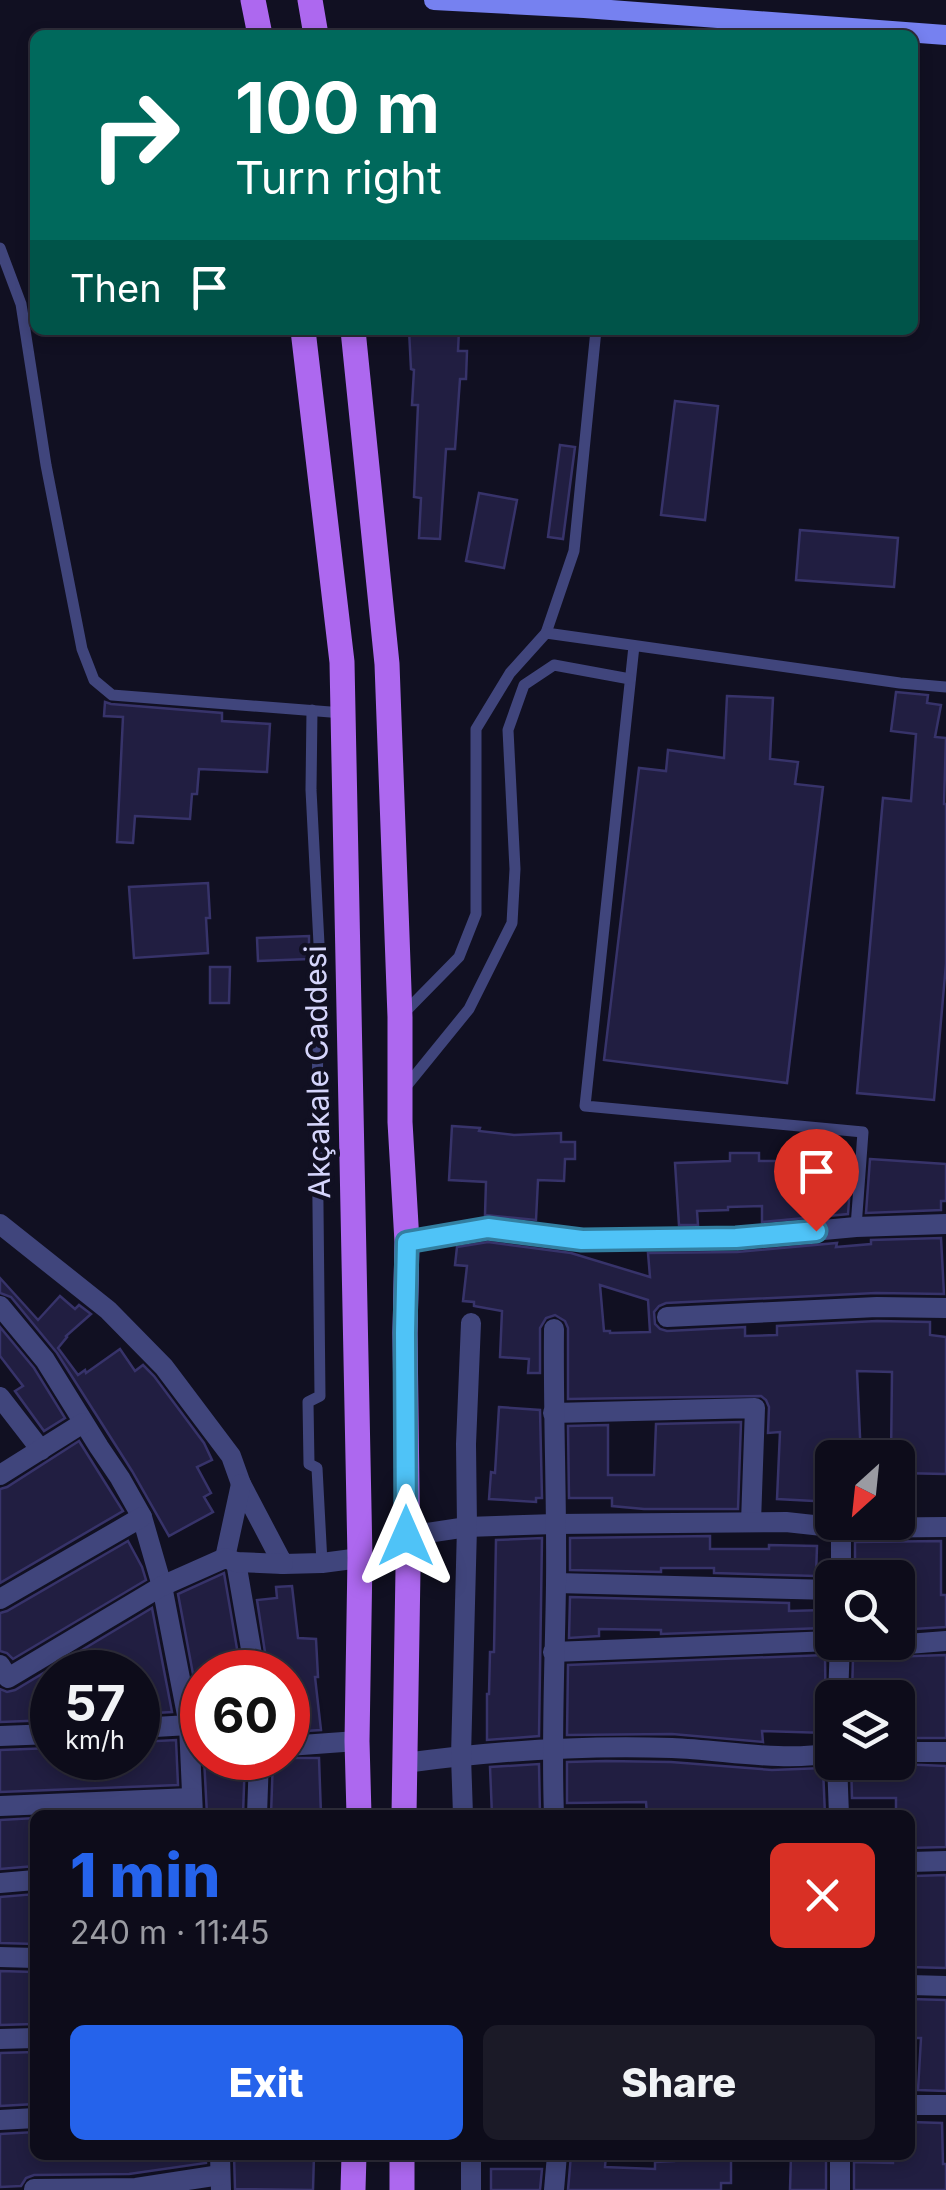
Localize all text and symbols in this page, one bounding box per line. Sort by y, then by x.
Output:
text: 100 m [235,65,440,150]
icon: right [70,70,200,200]
text: Turn right [235,150,442,205]
icon: arrive [182,260,237,315]
text: Then [70,265,162,311]
street label: Akçakale Caddesi [297,945,337,1199]
pin [774,1129,859,1232]
icon: arrive [789,1144,844,1199]
north arrow [815,1440,915,1540]
map controls [815,1440,915,1780]
position arrow [354,1484,458,1588]
button: search [815,1560,915,1660]
speed limit sign: 60 [180,1650,310,1780]
text: 57 [64,1673,126,1733]
button: layers [815,1680,915,1780]
text: km/h [65,1725,125,1755]
text: 1 min [70,1839,220,1911]
button: close [770,1843,875,1948]
text: 240 m · 11:45 [70,1913,270,1952]
button: Exit [70,2025,463,2140]
button: Share [483,2025,875,2140]

